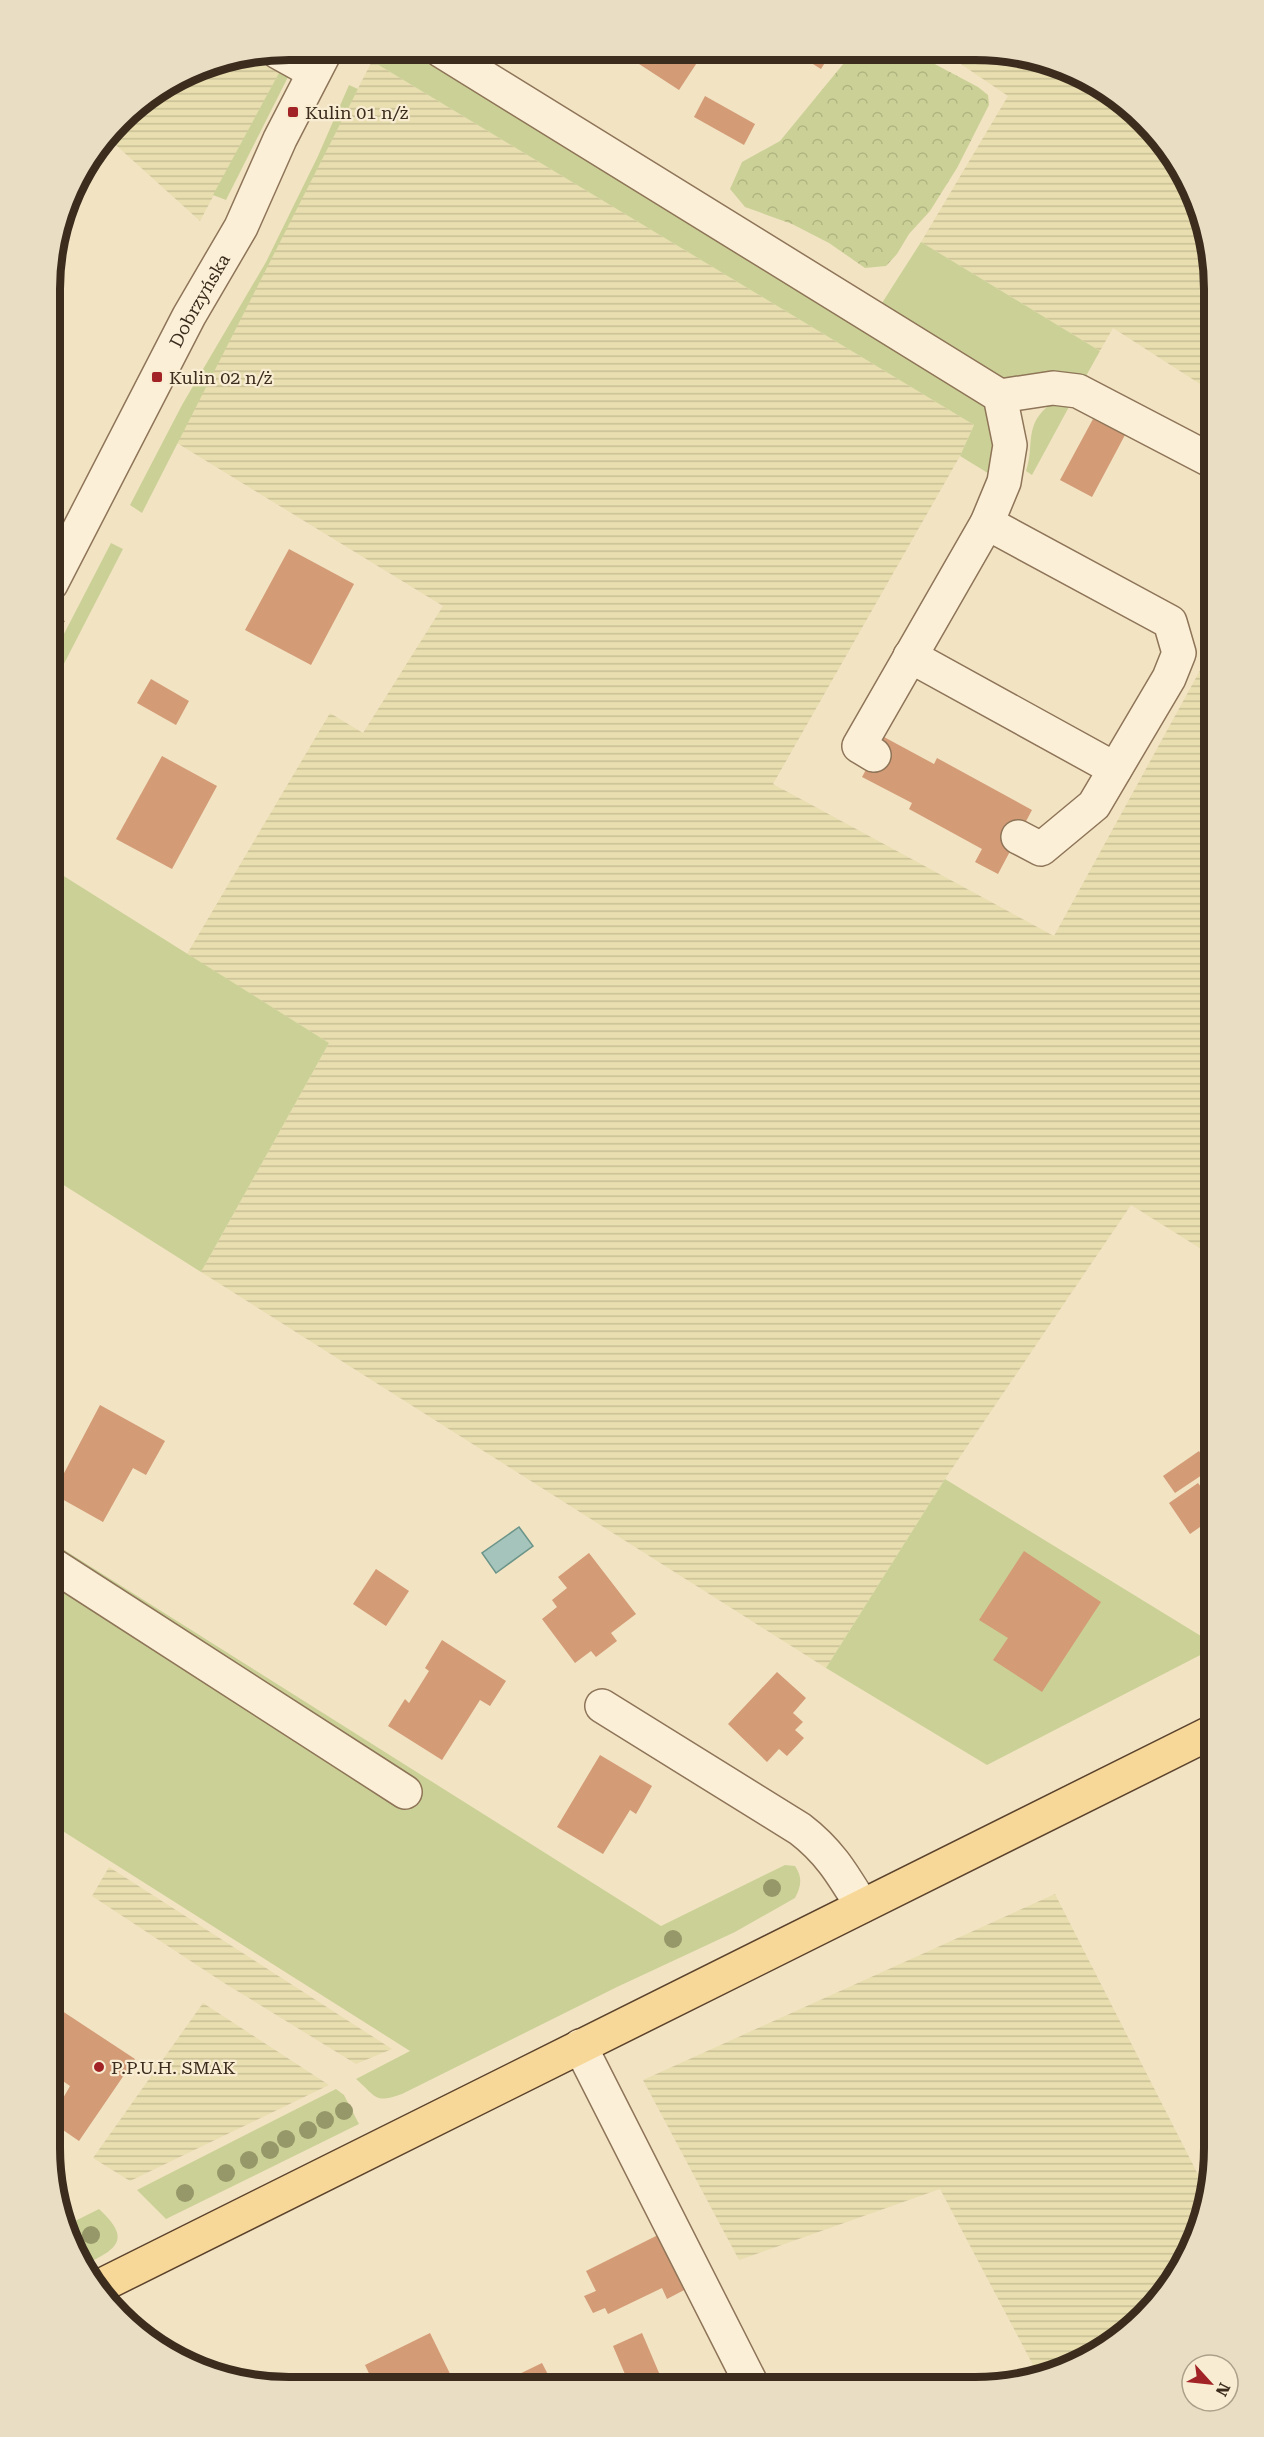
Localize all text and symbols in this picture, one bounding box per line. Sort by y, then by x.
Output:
place label: Kulin 01 n/ż [305,102,409,123]
marker: Kulin 01 n/ż [286,105,300,119]
street label: Dobrzyńska [164,250,234,351]
place label: Kulin 02 n/ż [169,367,273,388]
marker: Kulin 02 n/ż [150,370,164,384]
place label: P.P.U.H. SMAK [111,2057,236,2078]
marker: P.P.U.H. SMAK [92,2060,106,2074]
north arrow [1180,2353,1240,2413]
text: N [1212,2380,1234,2399]

